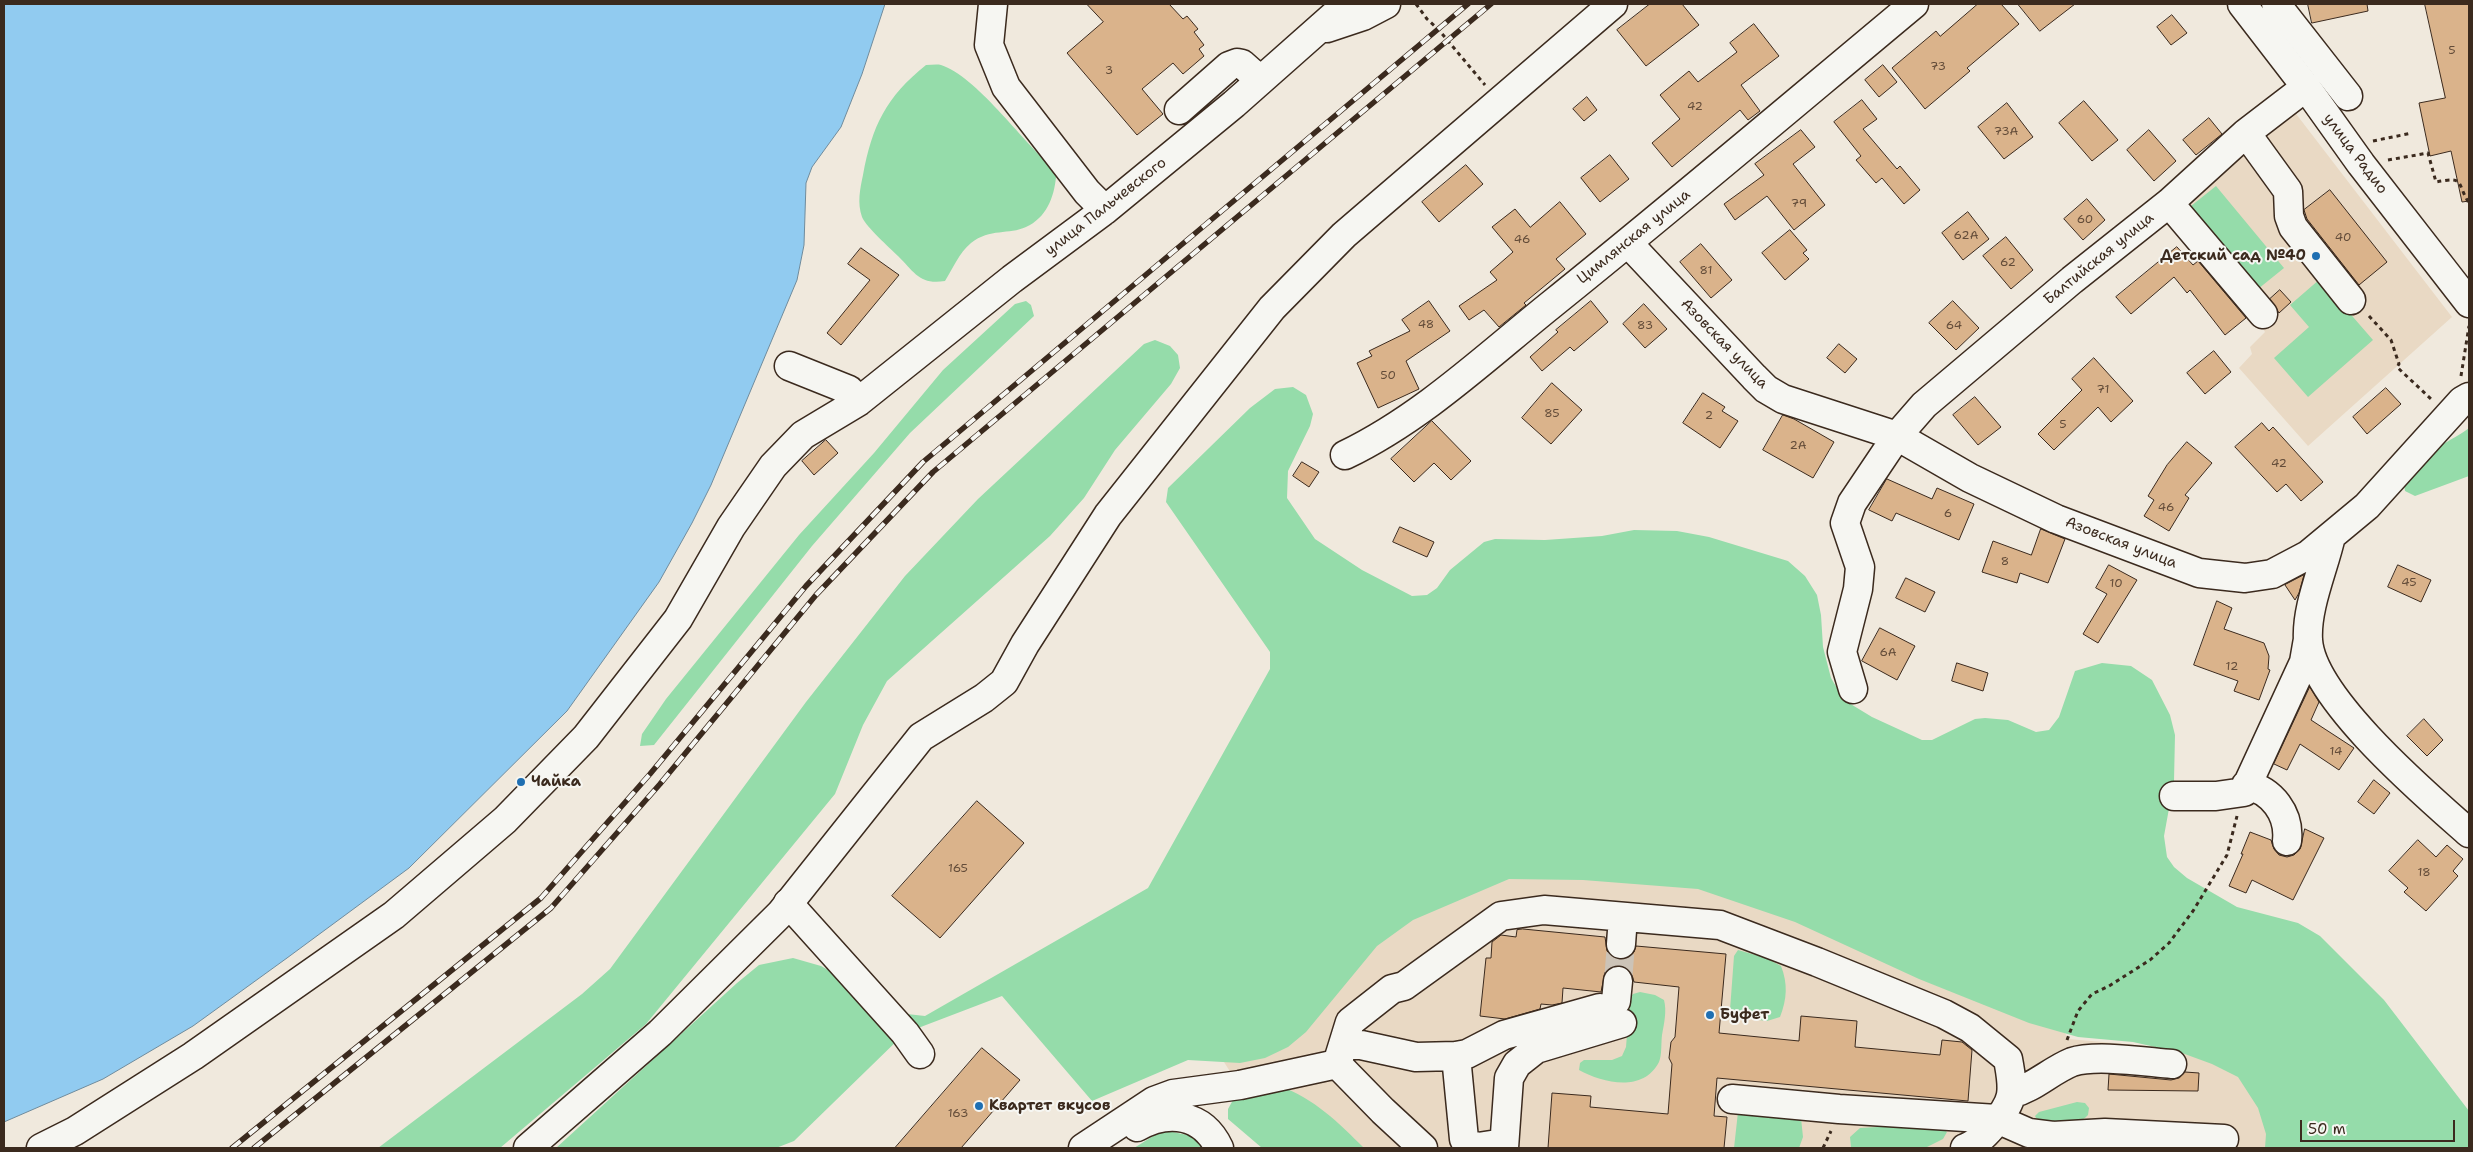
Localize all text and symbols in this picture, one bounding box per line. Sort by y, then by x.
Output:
house number: 5 [2448,44,2456,58]
house number: 73 [1930,60,1946,74]
house number: 3 [1105,64,1113,78]
house number: 42 [1687,100,1703,114]
street label: улица Радио [2319,110,2391,198]
house number: 73А [1994,125,2018,139]
street label: улица Пальчевского [1042,154,1170,260]
street label: Цимлянская улица [1574,186,1694,288]
house number: 79 [1791,197,1807,211]
street label: Балтийская улица [2040,209,2158,309]
house number: 60 [2077,213,2093,227]
house number: 62А [1954,229,1978,243]
house number: 40 [2335,231,2351,245]
house number: 46 [1514,233,1530,247]
place label: Детский сад №40 [2160,247,2306,265]
marker: Детский сад №40 [2310,250,2322,262]
house number: 62 [2000,256,2016,270]
house number: 81 [1700,264,1712,278]
street label: Азовская улица [1676,295,1772,393]
house number: 48 [1418,318,1434,332]
house number: 83 [1637,319,1653,333]
house number: 64 [1946,319,1962,333]
house number: 50 [1380,369,1396,383]
house number: 71 [2097,383,2109,397]
house number: 85 [1544,407,1560,421]
house number: 2 [1705,409,1713,423]
house number: 5 [2059,418,2067,432]
house number: 2А [1789,439,1807,453]
house number: 42 [2271,457,2287,471]
house number: 46 [2158,501,2174,515]
house number: 6 [1944,507,1952,521]
street label: Азовская улица [2063,513,2179,573]
house number: 8 [2001,555,2009,569]
house number: 45 [2401,576,2417,590]
house number: 10 [2109,577,2123,591]
house number: 6А [1879,646,1897,660]
house number: 12 [2226,660,2238,674]
house number: 14 [2330,745,2342,759]
place label: Чайка [531,773,581,791]
marker: Чайка [515,776,527,788]
house number: 165 [948,862,968,876]
house number: 18 [2417,866,2431,880]
place label: Буфет [1720,1006,1769,1024]
marker: Буфет [1704,1009,1716,1021]
place label: Квартет вкусов [989,1097,1110,1115]
marker: Квартет вкусов [973,1100,985,1112]
house number: 163 [948,1107,968,1121]
scale bar [2303,1110,2458,1142]
text: 50 m [2308,1119,2346,1139]

